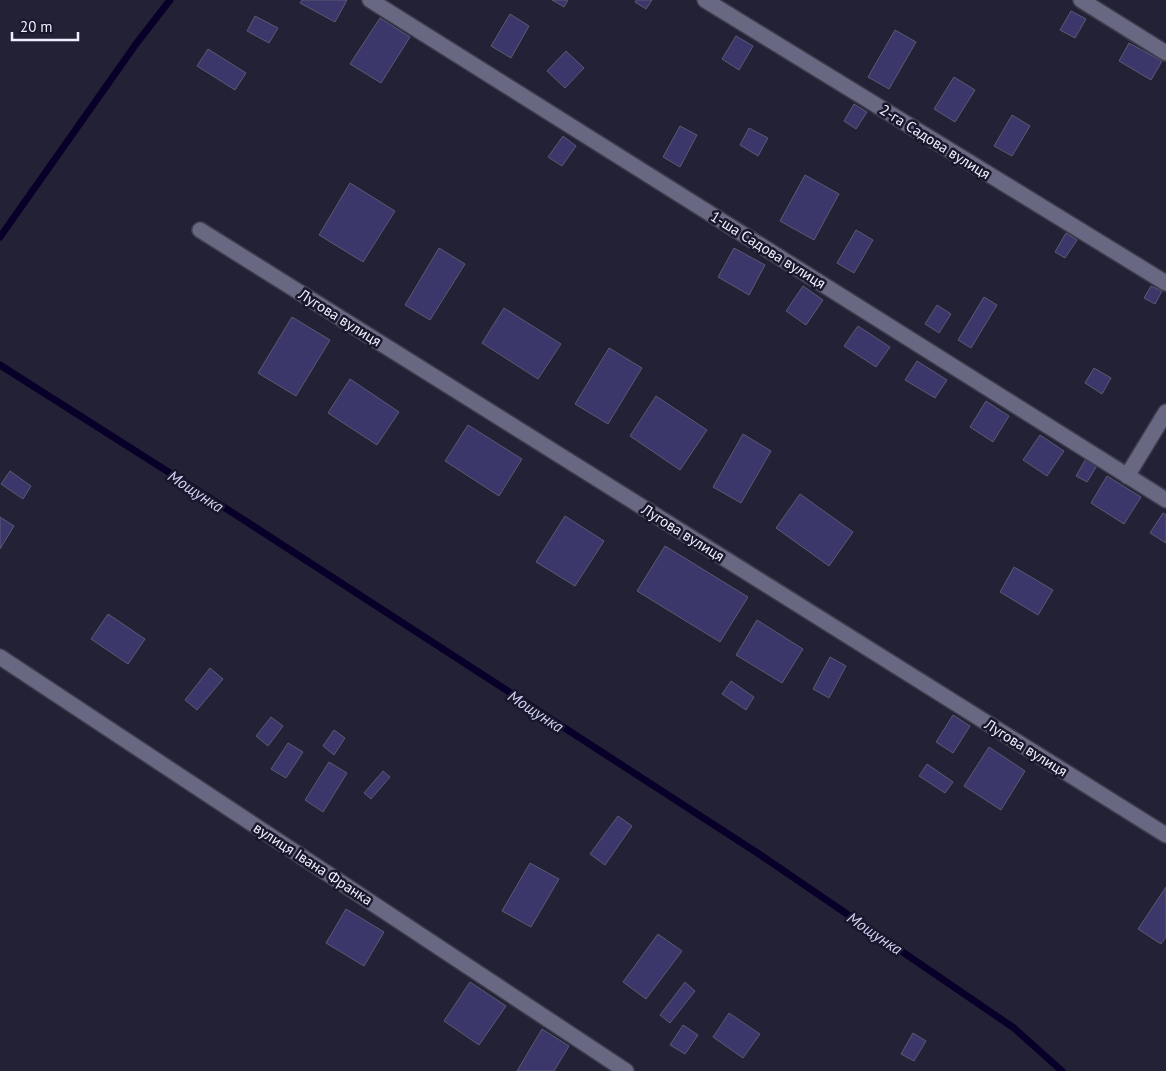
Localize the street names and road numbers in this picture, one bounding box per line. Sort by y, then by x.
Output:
street label: 2-га Садова вулиця [876,100,994,183]
street label: 1-ша Садова вулиця [707,206,829,293]
street label: Лугова вулиця [295,284,385,351]
street label: Лугова вулиця [638,499,728,566]
street label: Лугова вулиця [981,714,1071,781]
street label: вулиця Івана Франка [250,818,376,909]

